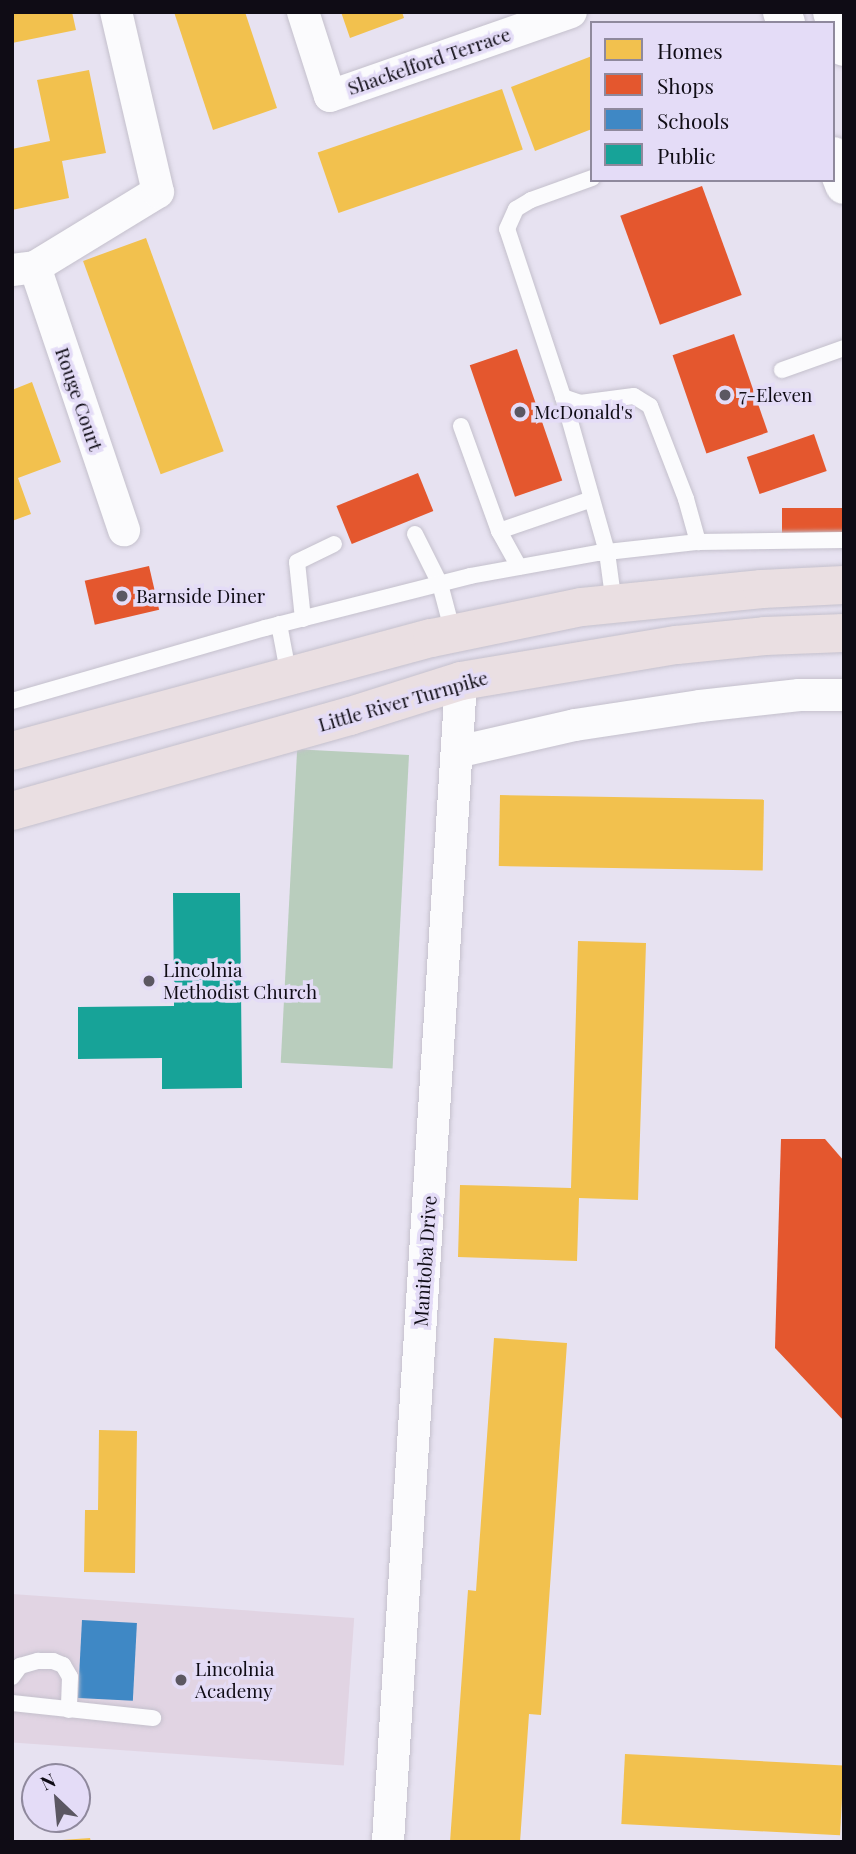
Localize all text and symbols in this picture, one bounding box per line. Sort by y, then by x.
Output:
legend [590,21,835,182]
street label: Shackelford Terrace [344,22,514,100]
text: Homes [657,36,723,64]
text: Shops [657,71,714,99]
text: Schools [657,106,729,134]
text: Public [657,141,715,169]
street label: Rouge Court [51,344,107,454]
place label: 7-Eleven [739,384,812,406]
marker: 7-Eleven [717,387,733,403]
place label: McDonald's [534,401,633,423]
marker: McDonald's [512,404,528,420]
place label: Barnside Diner [136,585,265,607]
marker: Barnside Diner [114,588,130,604]
street label: Little River Turnpike [315,666,491,736]
place label: Lincolnia Methodist Church [163,959,317,1003]
marker: Lincolnia Methodist Church [141,973,157,989]
street label: Manitoba Drive [409,1195,441,1327]
place label: Lincolnia Academy [195,1658,274,1702]
marker: Lincolnia Academy [173,1672,189,1688]
north arrow [21,1763,91,1833]
text: N [36,1766,60,1796]

